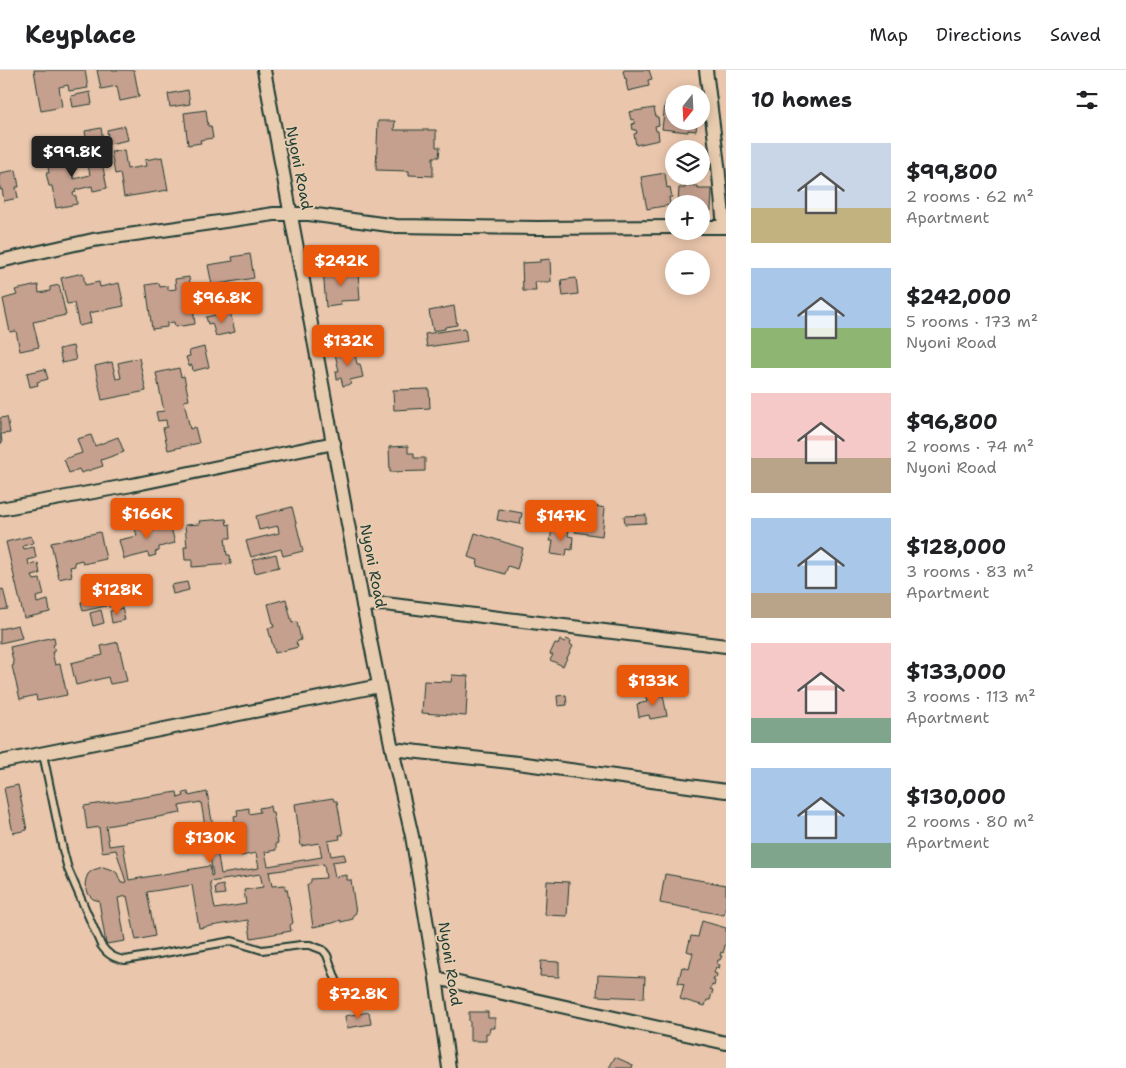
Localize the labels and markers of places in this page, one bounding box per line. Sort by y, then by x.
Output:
pin: $99.8K [31,136,113,178]
pin: $242K [306,244,376,287]
pin: $96.8K [181,282,263,324]
pin: $132K [313,324,383,367]
pin: $166K [112,498,182,540]
pin: $147K [526,500,596,542]
pin: $128K [82,574,152,616]
pin: $133K [618,664,688,707]
pin: $130K [175,822,245,864]
pin: $72.8K [317,978,399,1020]

